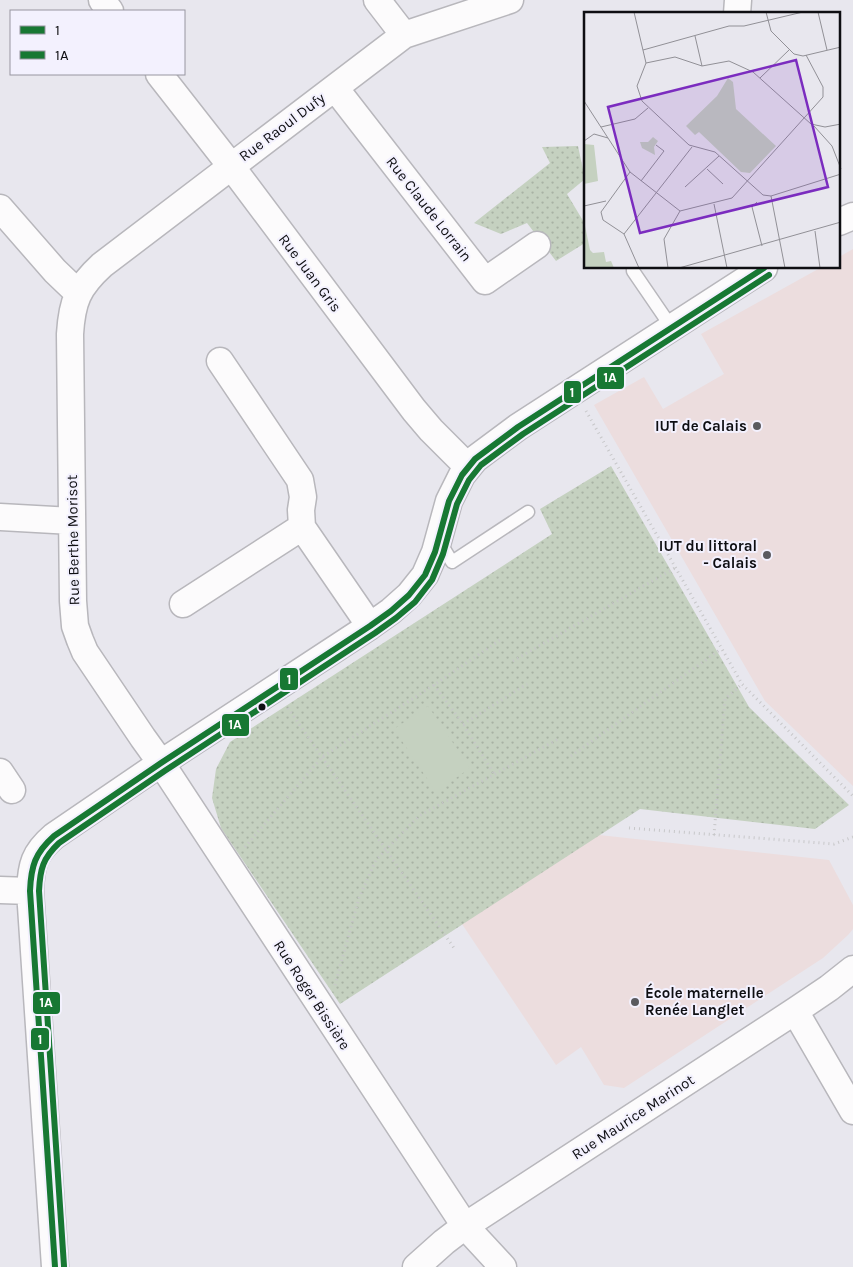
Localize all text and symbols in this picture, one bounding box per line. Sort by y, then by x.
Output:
legend [10,10,185,75]
inset map [584,12,840,269]
text: 1 [55,21,60,39]
text: 1A [55,46,69,64]
street label: Rue Raoul Dufy [235,89,329,165]
street label: Rue Claude Lorrain [382,153,476,265]
street label: Rue Juan Gris [275,230,345,316]
line badge: 1A [596,366,625,390]
text: 1A [603,369,617,386]
line badge: 1 [563,380,582,404]
text: 1 [570,384,575,401]
place label: IUT de Calais [655,417,747,435]
marker: IUT de Calais [751,420,763,432]
street label: Rue Berthe Morisot [63,474,83,605]
place label: IUT du littoral - Calais [659,537,757,572]
marker: IUT du littoral - Calais [761,549,773,561]
line badge: 1 [279,667,299,691]
text: 1 [287,671,292,688]
unlabelled marker [257,702,267,712]
line badge: 1A [221,713,250,737]
text: 1A [228,716,242,733]
street label: Rue Roger Bissière [270,937,354,1053]
place label: École maternelle Renée Langlet [645,983,764,1019]
line badge: 1A [32,991,61,1015]
text: 1A [39,994,53,1011]
marker: École maternelle Renée Langlet [629,996,641,1008]
line badge: 1 [30,1027,50,1051]
text: 1 [38,1031,43,1048]
street label: Rue Maurice Marinot [568,1071,698,1163]

